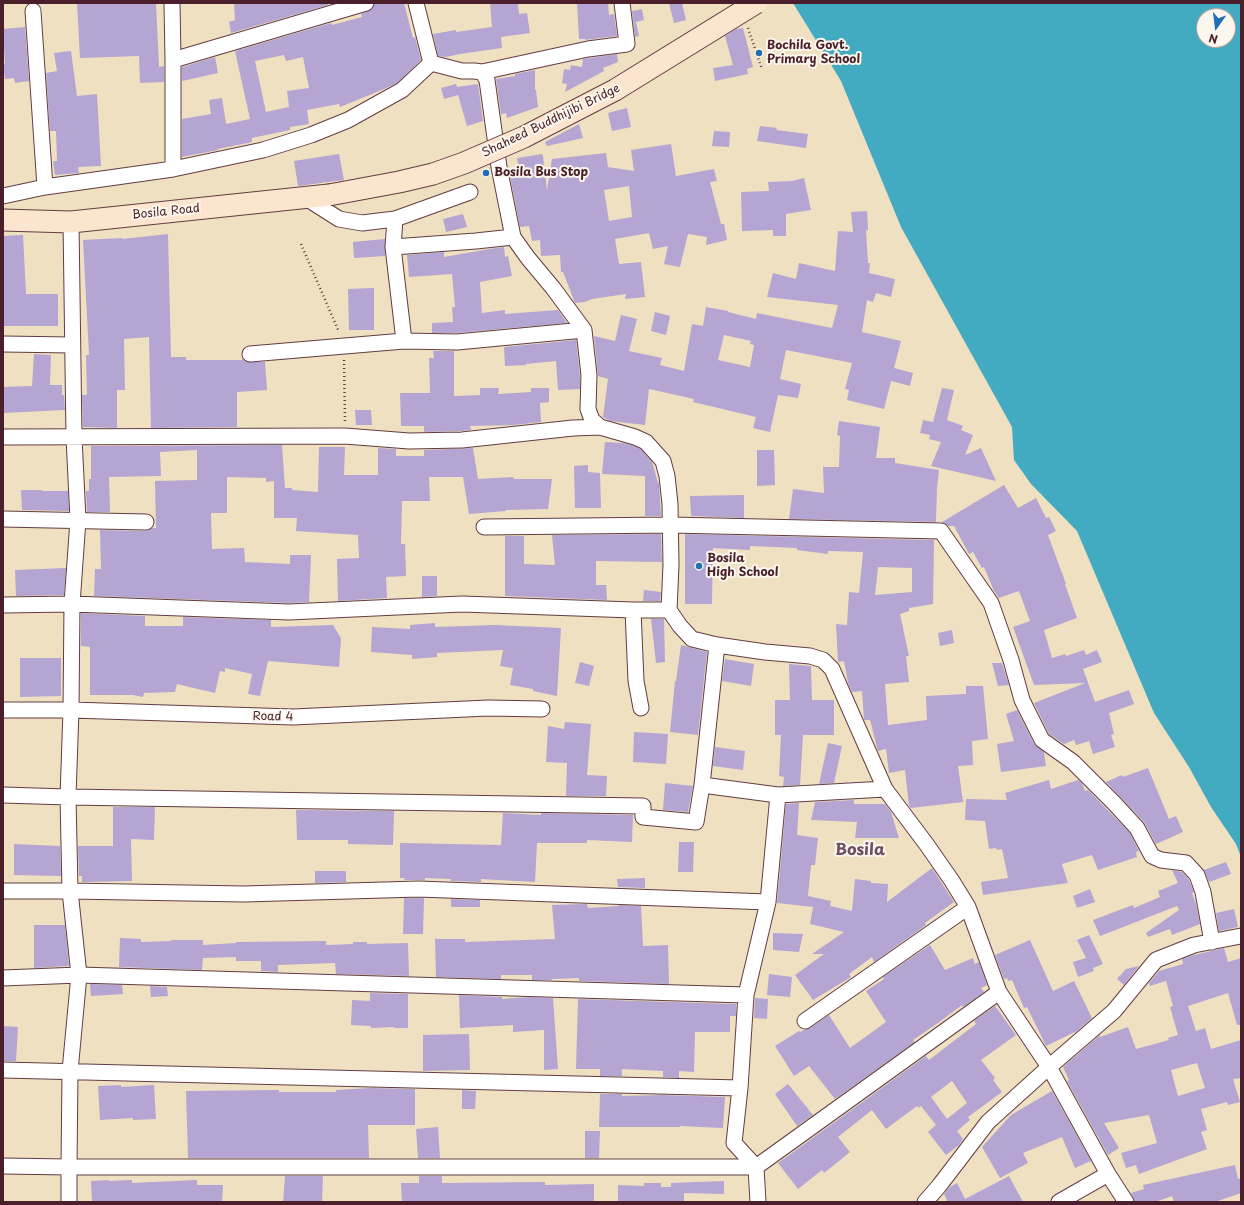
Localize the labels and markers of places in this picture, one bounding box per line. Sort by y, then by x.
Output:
place label: Bochila Govt. Primary School [767,39,860,67]
marker: Bochila Govt. Primary School [754,48,764,58]
place label: Bosila Bus Stop [494,166,588,180]
marker: Bosila Bus Stop [481,168,491,178]
place label: Bosila High School [707,552,778,580]
marker: Bosila High School [694,561,704,571]

